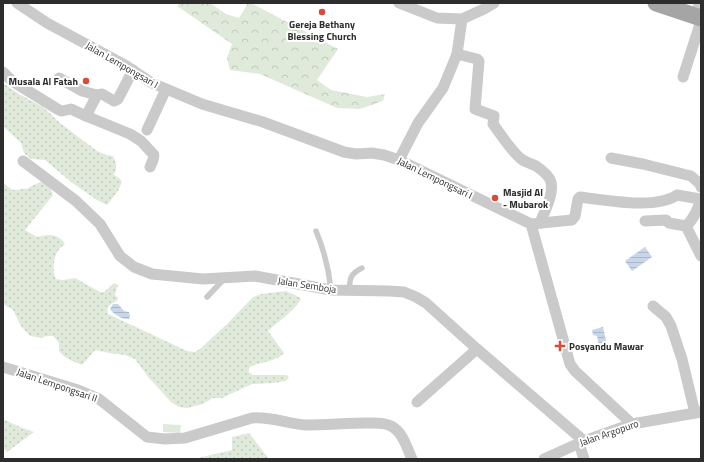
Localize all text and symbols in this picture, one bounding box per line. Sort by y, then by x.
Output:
marker: Gereja Bethany Blessing Church [317,7,327,17]
place label: Gereja Bethany Blessing Church [287,17,357,44]
street label: Jalan Lempongsari I [83,38,161,92]
place label: Musala Al Fatah [9,74,78,89]
marker: Musala Al Fatah [81,76,91,86]
street label: Jalan Lempongsari I [395,153,475,203]
place label: Masjid Al - Mubarok [503,185,549,212]
marker: Masjid Al - Mubarok [490,193,500,203]
street label: Jalan Semboja [277,273,337,297]
place label: Posyandu Mawar [569,339,644,354]
marker: Posyandu Mawar [554,340,566,352]
street label: Jalan Lempongsari II [15,364,99,406]
street label: Jalan Argopuro [577,416,641,450]

